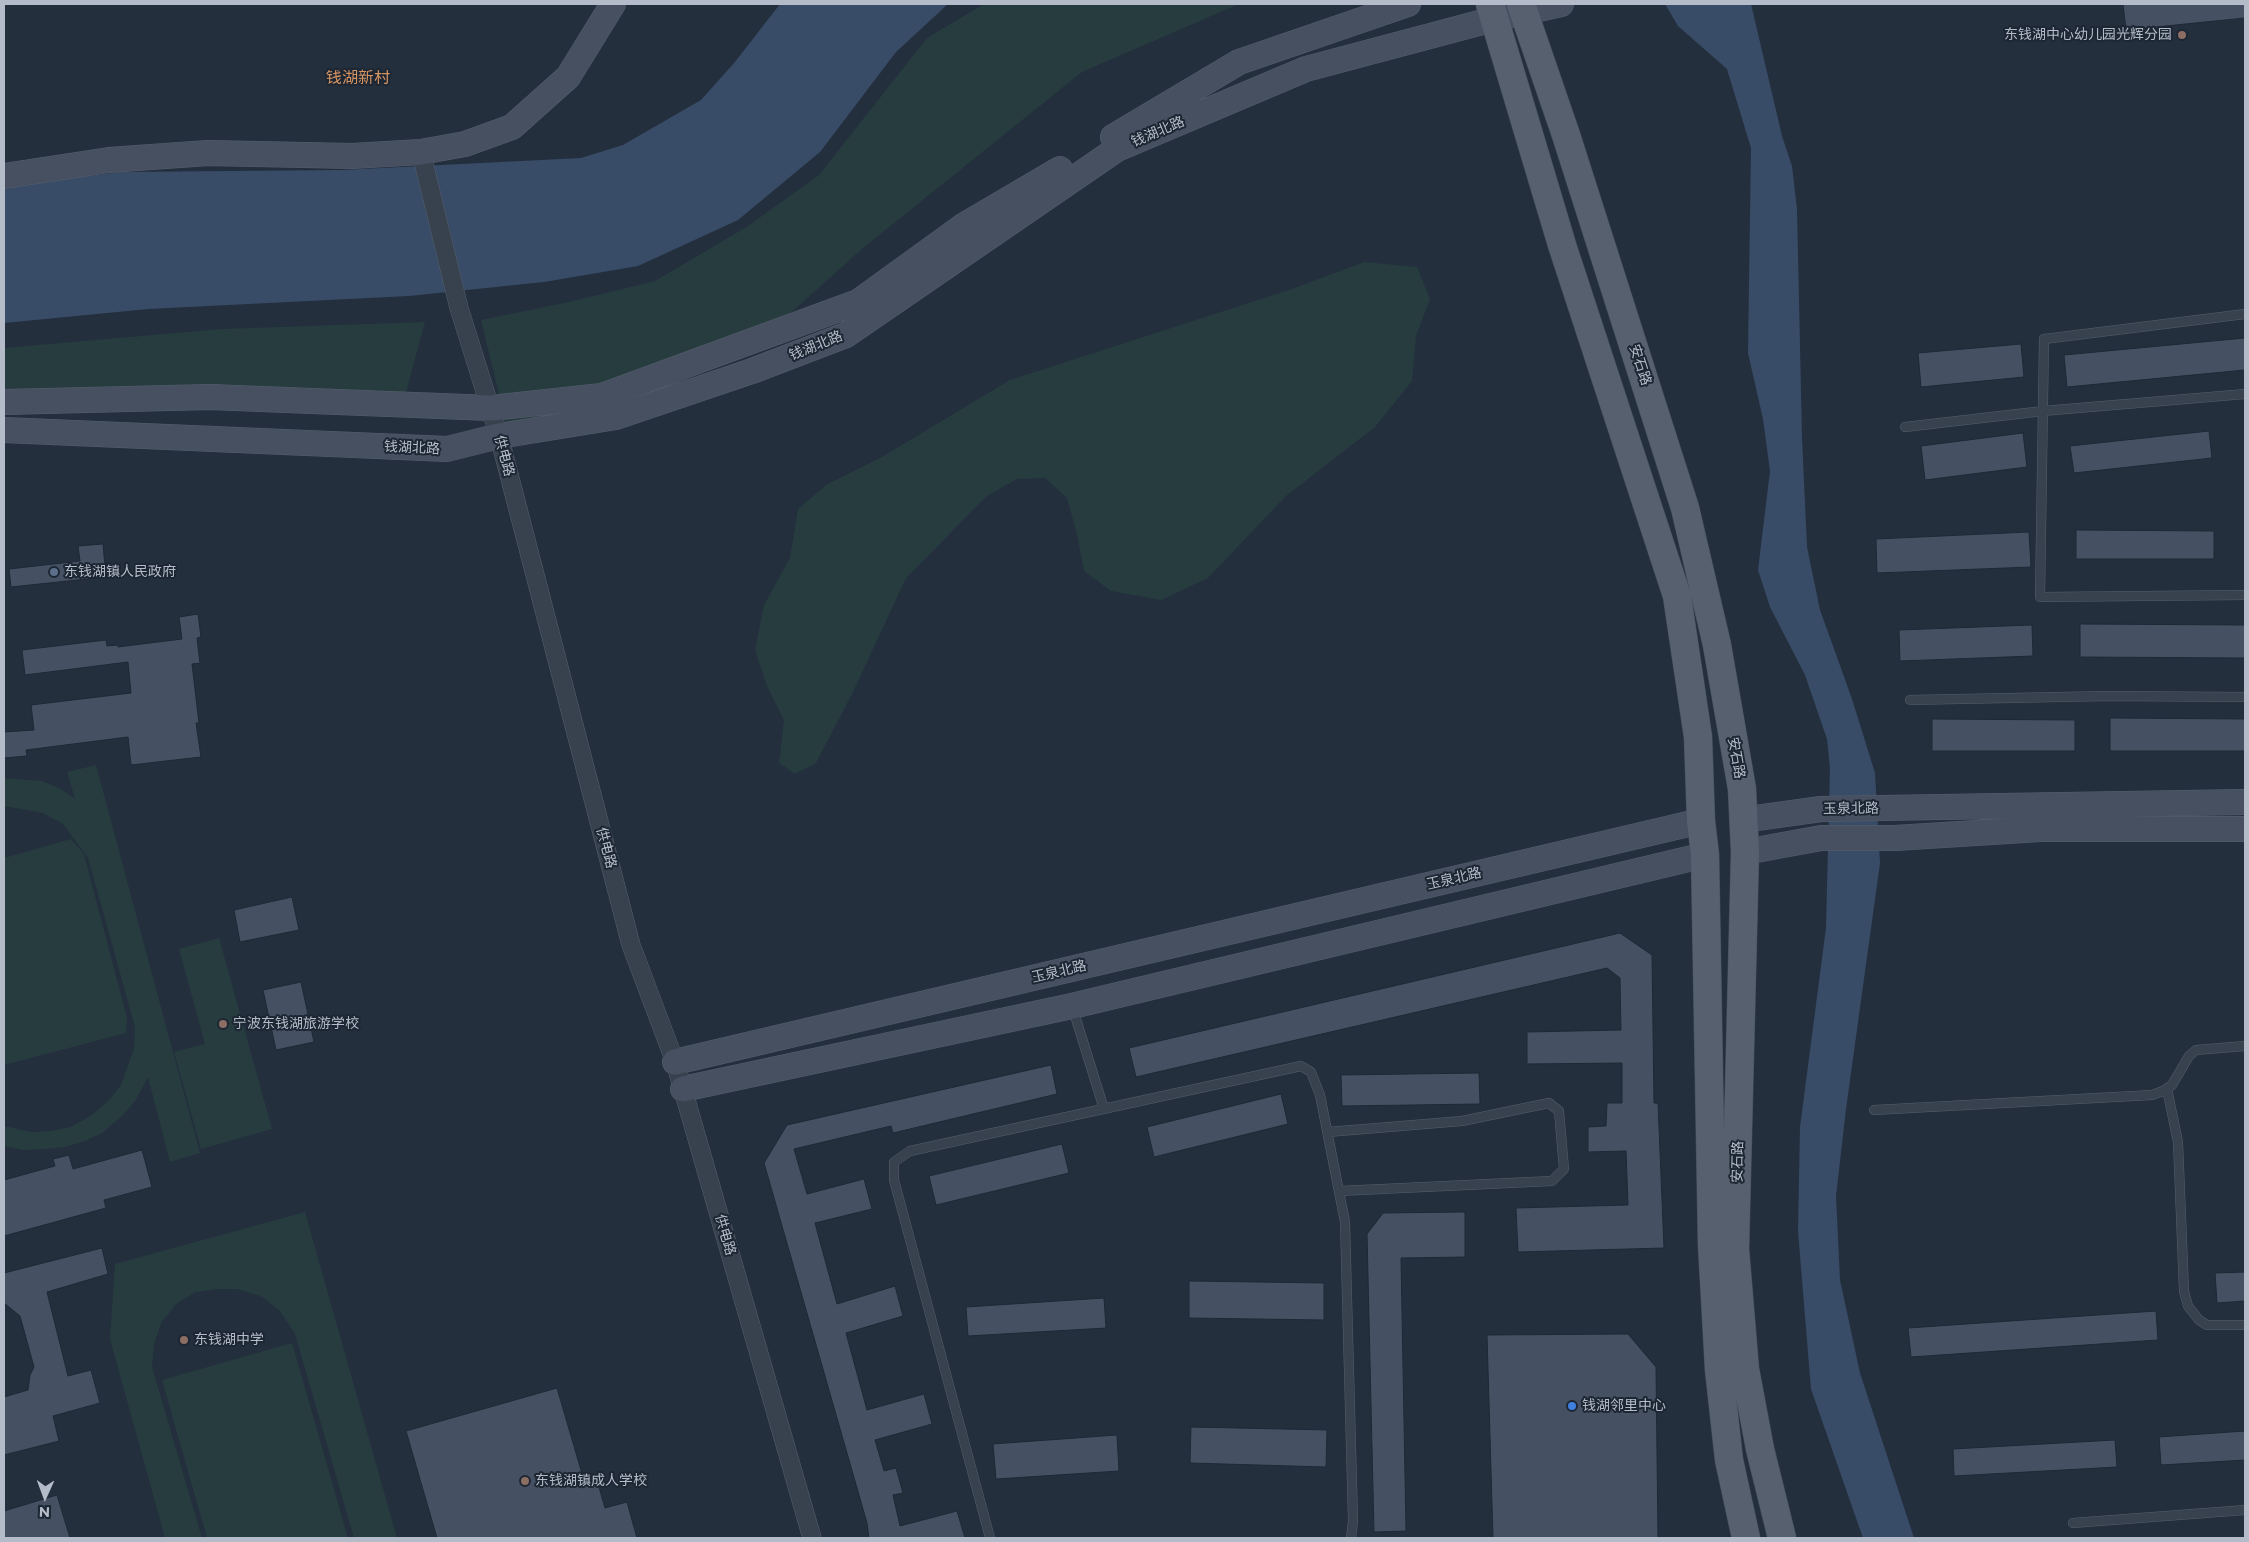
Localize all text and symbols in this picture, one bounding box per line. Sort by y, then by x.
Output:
place label: 东钱湖中心幼儿园光辉分园 [2004,27,2172,43]
marker: 东钱湖中心幼儿园光辉分园 [2176,29,2188,41]
district label: 钱湖新村 [326,68,390,88]
street label: 钱湖北路 [1129,113,1187,151]
street label: 钱湖北路 [787,328,845,364]
street label: 安石路 [1626,342,1654,388]
street label: 供电路 [490,434,518,478]
street label: 钱湖北路 [384,438,440,458]
place label: 东钱湖镇人民政府 [64,564,176,580]
marker: 东钱湖镇人民政府 [48,566,60,578]
street label: 安石路 [1724,736,1748,780]
street label: 玉泉北路 [1823,800,1879,818]
street label: 供电路 [592,826,620,870]
street label: 玉泉北路 [1425,865,1483,893]
street label: 玉泉北路 [1030,958,1088,986]
place label: 宁波东钱湖旅游学校 [233,1016,359,1032]
marker: 宁波东钱湖旅游学校 [217,1018,229,1030]
street label: 安石路 [1729,1141,1747,1183]
street label: 供电路 [711,1212,739,1258]
place label: 东钱湖中学 [194,1332,264,1348]
marker: 东钱湖中学 [178,1334,190,1346]
place label: 钱湖邻里中心 [1582,1398,1666,1414]
marker: 钱湖邻里中心 [1566,1400,1578,1412]
north arrow [20,1472,70,1522]
place label: 东钱湖镇成人学校 [535,1473,647,1489]
marker: 东钱湖镇成人学校 [519,1475,531,1487]
text: N [39,1503,50,1521]

